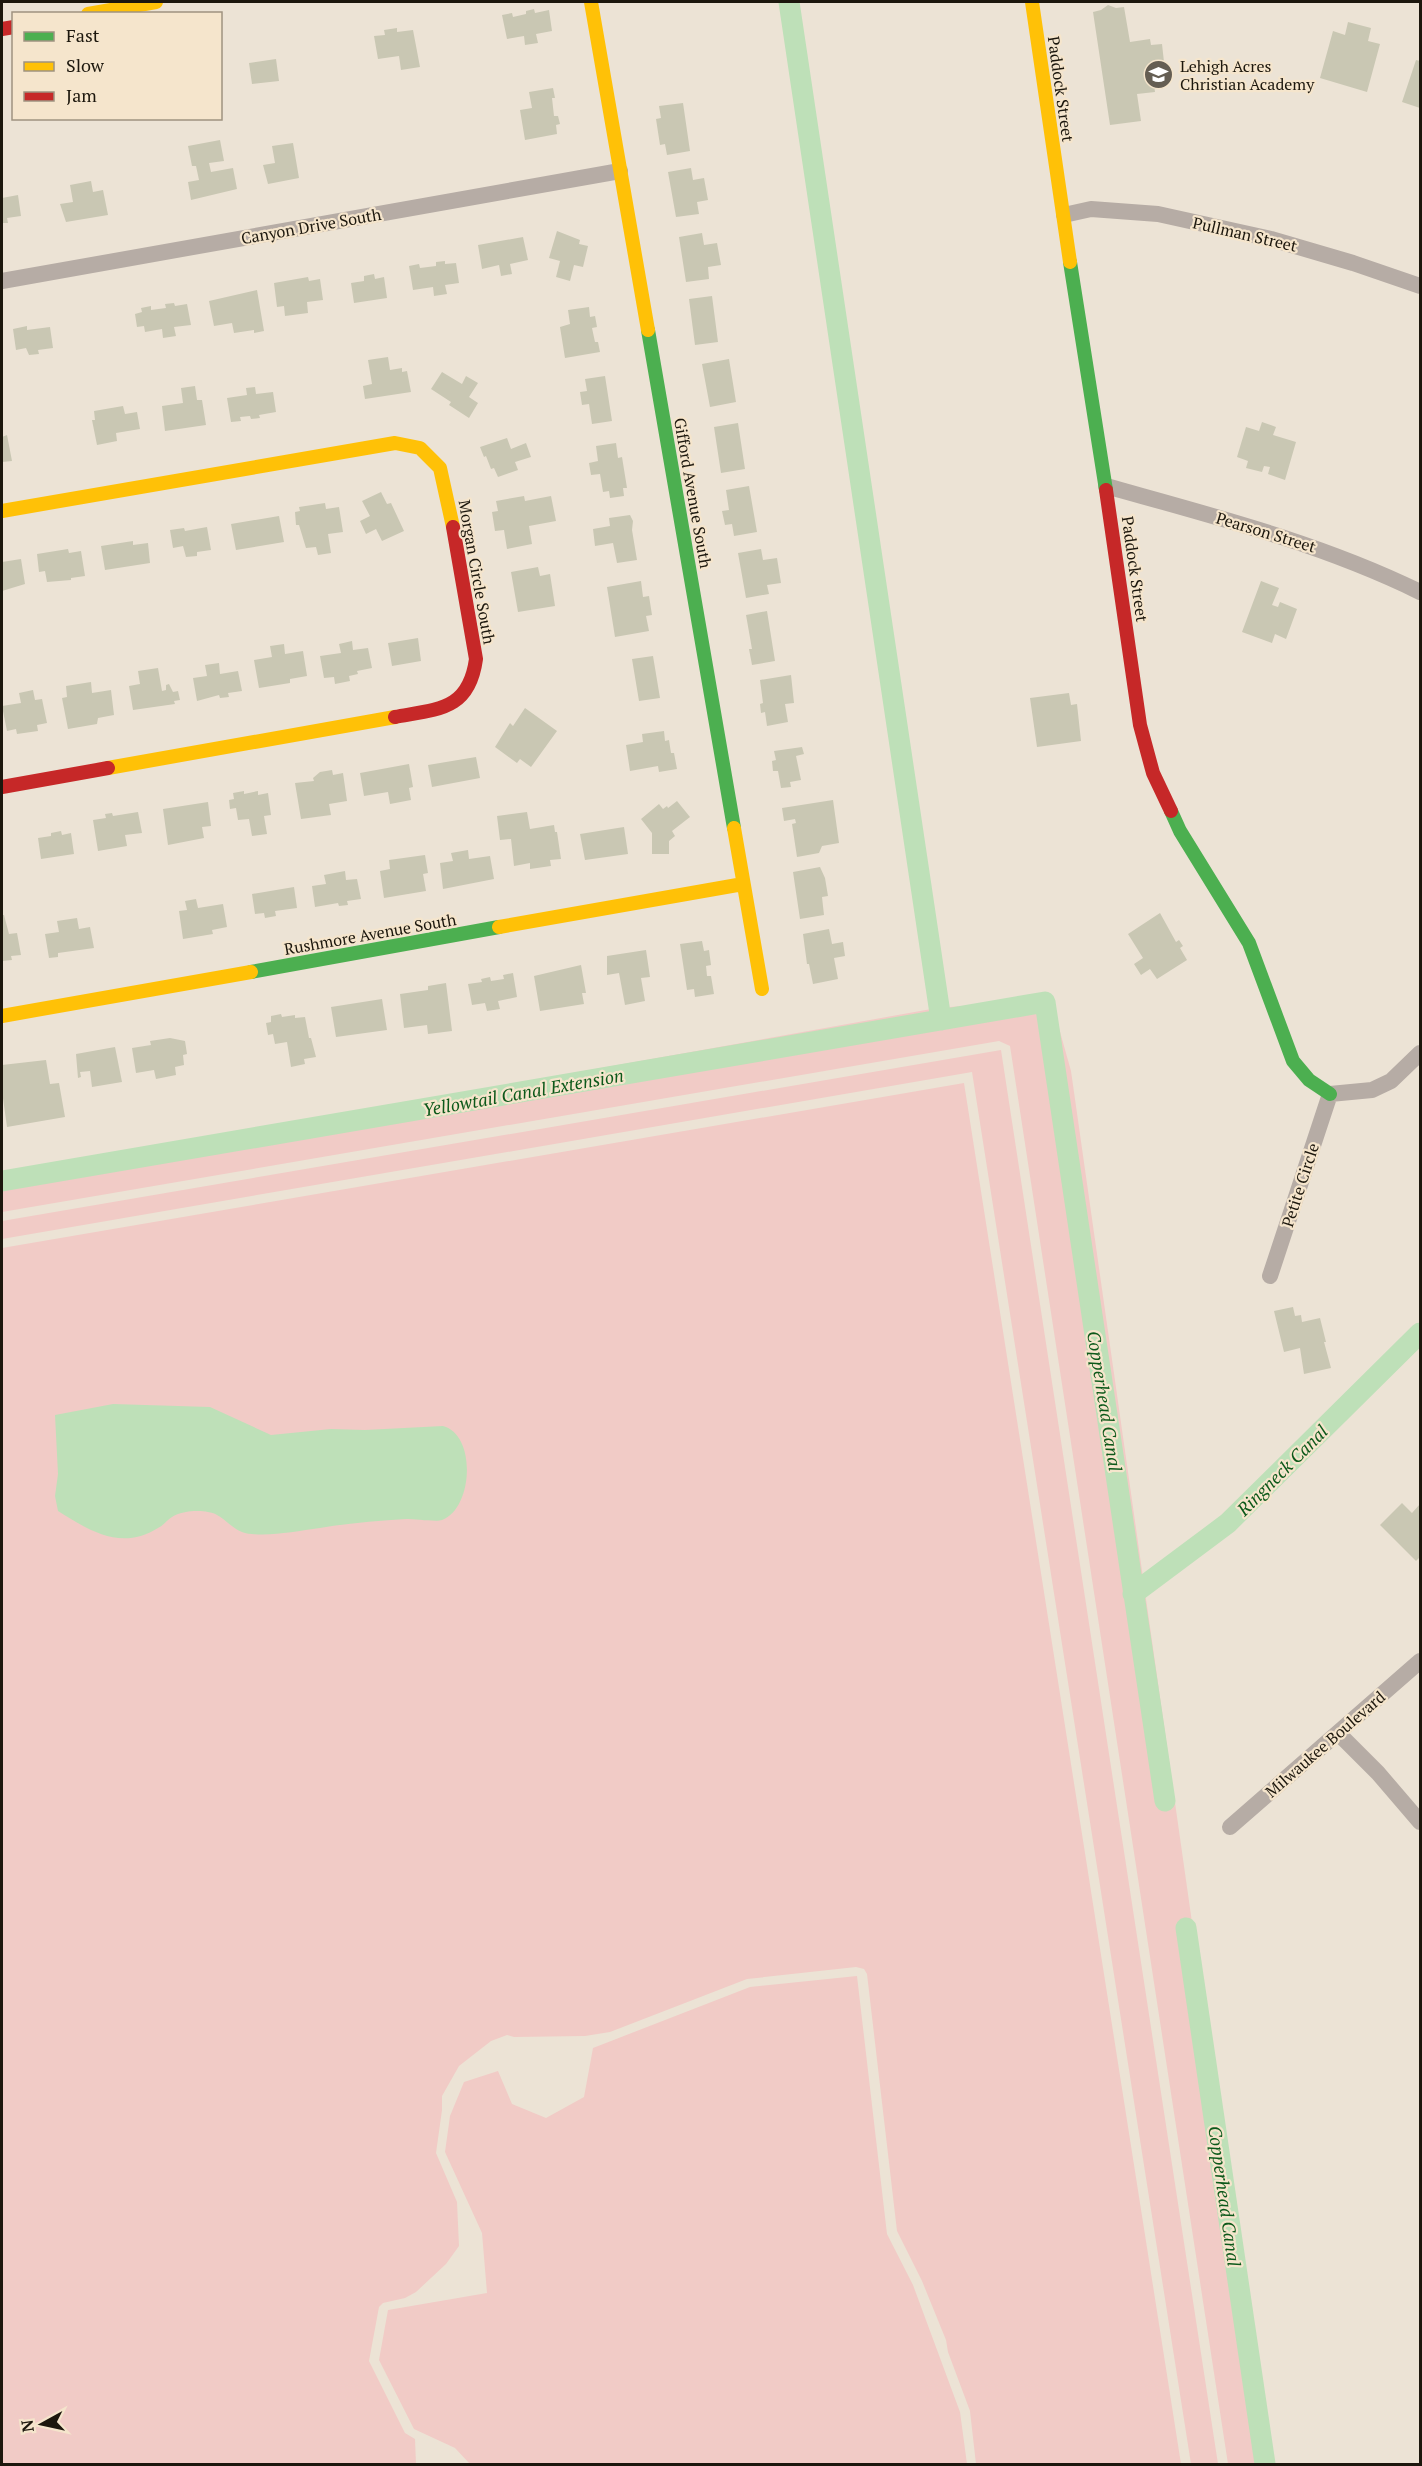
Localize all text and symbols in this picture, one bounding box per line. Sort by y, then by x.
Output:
legend [12,12,222,120]
text: Fast [66,23,100,47]
street label: Paddock Street [1043,35,1079,143]
text: Slow [66,53,105,77]
place label: Lehigh Acres Christian Academy [1180,55,1315,95]
school or university icon: Lehigh Acres Christian Academy [1143,59,1175,91]
text: Jam [66,83,97,107]
street label: Canyon Drive South [239,203,383,249]
street label: Pullman Street [1191,211,1299,257]
street label: Gifford Avenue South [669,416,717,570]
street label: Morgan Circle South [453,498,501,646]
street label: Pearson Street [1213,506,1319,558]
street label: Paddock Street [1117,515,1153,623]
street label: Rushmore Avenue South [282,908,458,960]
water label: Yellowtail Canal Extension [421,1062,625,1122]
street label: Petite Circle [1276,1140,1324,1230]
water label: Copperhead Canal [1082,1329,1128,1473]
water label: Ringneck Canal [1231,1419,1333,1521]
street label: Milwaukee Boulevard [1260,1686,1390,1802]
water label: Copperhead Canal [1203,2124,1247,2268]
north arrow [12,2394,72,2454]
text: N [15,2419,39,2434]

